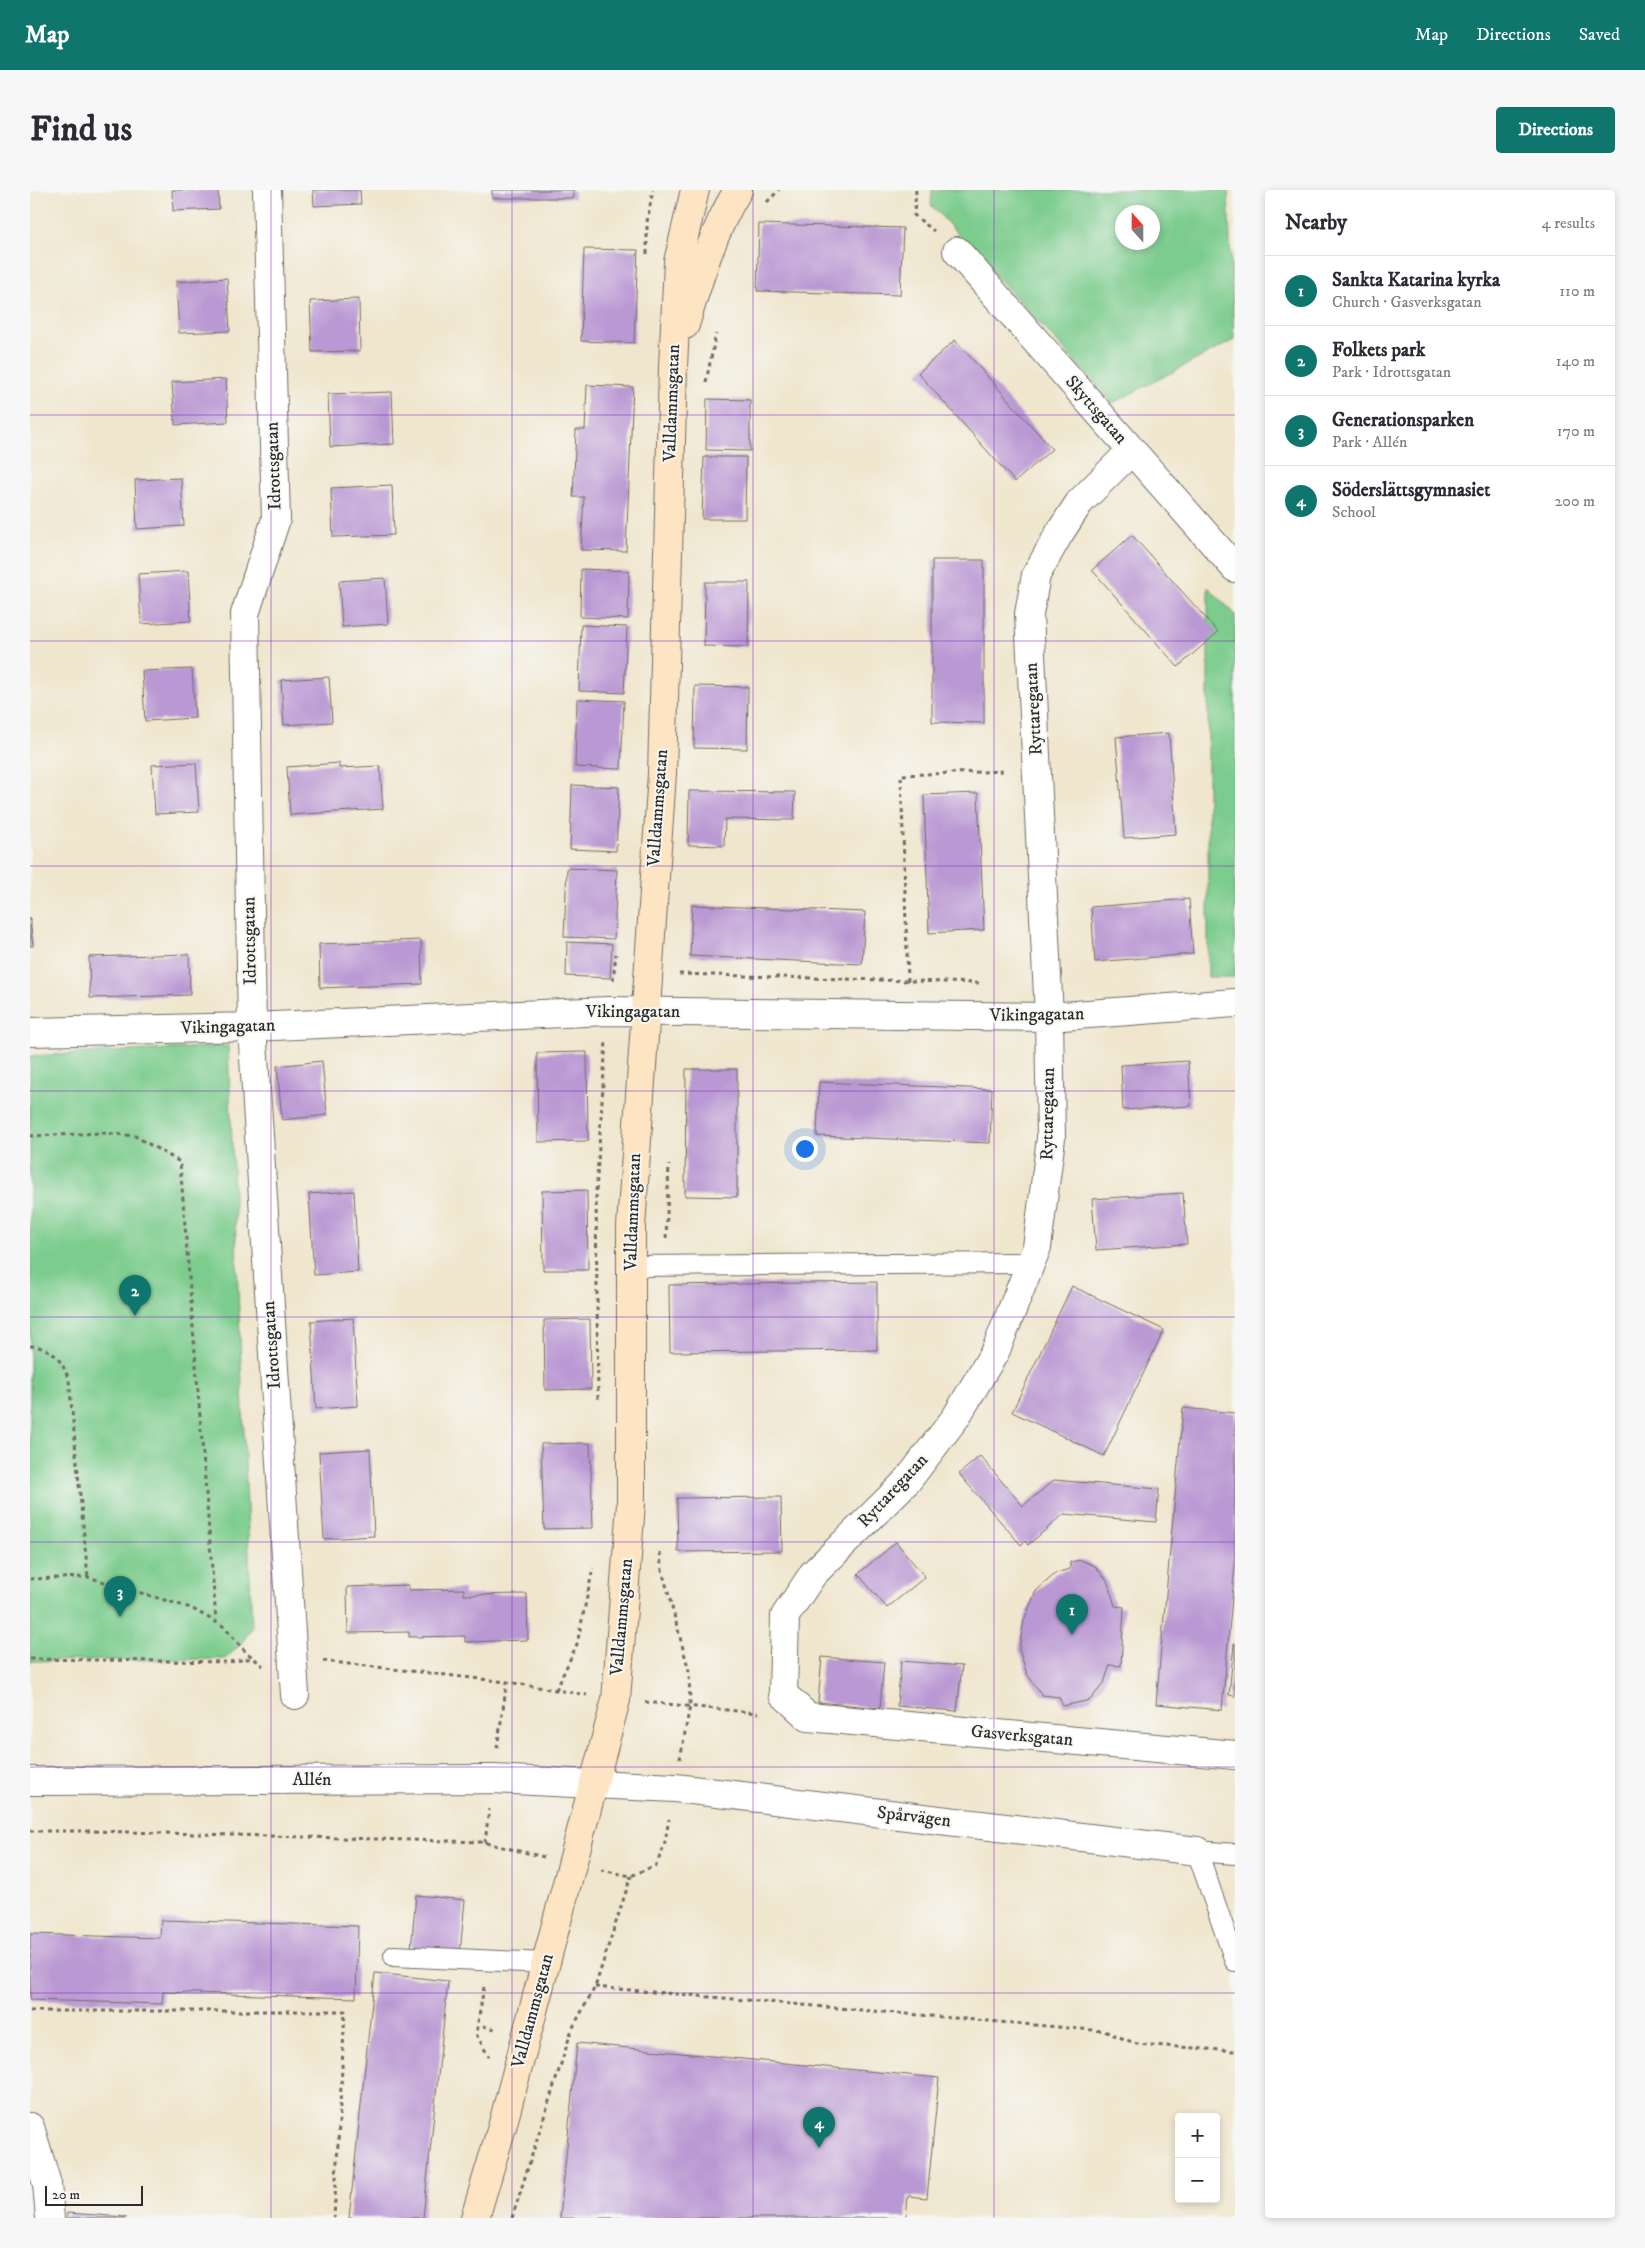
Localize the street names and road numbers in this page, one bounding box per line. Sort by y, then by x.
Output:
street label: Valldammsgatan [659,343,685,463]
street label: Skyttsgatan [1060,371,1132,449]
street label: Idrottsgatan [261,421,287,511]
street label: Ryttaregatan [1021,661,1047,756]
street label: Valldammsgatan [643,748,673,868]
street label: Idrottsgatan [238,896,262,985]
street label: Vikingagatan [585,1001,681,1023]
street label: Vikingagatan [989,1003,1085,1027]
street label: Vikingagatan [179,1014,276,1040]
street label: Ryttaregatan [1036,1067,1060,1161]
street label: Valldammsgatan [620,1152,646,1272]
street label: Idrottsgatan [258,1300,286,1390]
street label: Ryttaregatan [853,1449,933,1532]
street label: Valldammsgatan [606,1557,638,1678]
street label: Gasverksgatan [970,1721,1075,1751]
street label: Allén [292,1769,332,1791]
street label: Spårvägen [876,1802,953,1833]
street label: Valldammsgatan [507,1951,559,2072]

